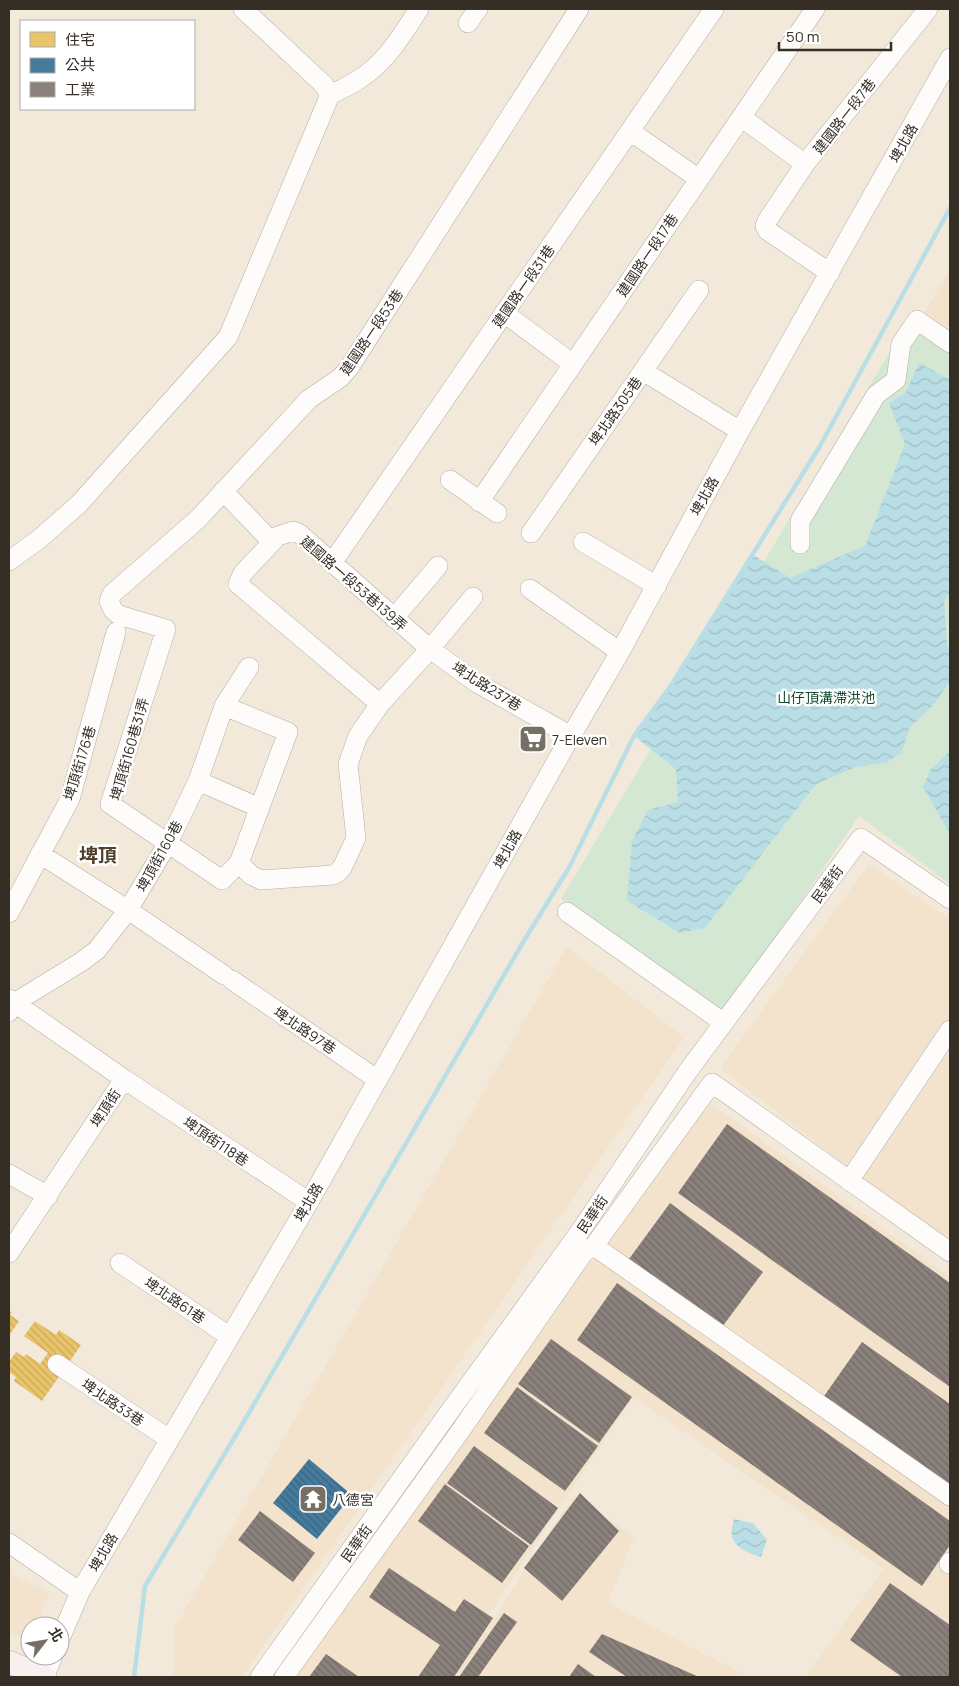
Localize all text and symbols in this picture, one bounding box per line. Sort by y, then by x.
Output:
legend [20,20,195,110]
scale bar [779,20,892,52]
text: 50 m [786,26,820,47]
text: 住宅 [65,29,95,50]
text: 公共 [65,54,95,75]
street label: 建國路一段7巷 [808,74,880,158]
text: 工業 [65,79,95,100]
street label: 埤北路 [885,120,921,166]
street label: 建國路一段17巷 [612,210,682,300]
street label: 建國路一段31巷 [487,241,559,331]
street label: 建國路一段53巷 [335,285,407,379]
street label: 埤北路305巷 [584,373,646,449]
street label: 埤北路 [686,473,722,519]
street label: 建國路一段53巷139弄 [297,531,411,635]
street label: 埤北路237巷 [449,657,525,715]
park label: 山仔頂溝滯洪池 [777,688,875,707]
street label: 埤頂街160巷31弄 [105,695,153,803]
street label: 埤頂街176巷 [59,723,99,803]
supermarket icon: 7-Eleven [518,724,548,754]
place label: 7-Eleven [552,730,607,749]
street label: 埤頂街160巷 [132,817,186,895]
street label: 埤北路 [489,826,525,872]
district label: 埤頂 [79,842,117,868]
street label: 民華街 [807,861,847,907]
street label: 埤北路97巷 [270,1002,340,1058]
street label: 埤頂街 [86,1085,124,1131]
street label: 埤頂街118巷 [180,1112,252,1170]
street label: 埤北路 [289,1179,327,1225]
street label: 民華街 [572,1191,612,1237]
street label: 埤北路61巷 [141,1273,209,1327]
street label: 埤北路33巷 [78,1374,148,1430]
temple icon: 八德宮 [298,1484,328,1514]
place label: 八德宮 [332,1490,374,1509]
street label: 民華街 [336,1520,376,1566]
street label: 埤北路 [84,1529,122,1575]
north arrow [20,1616,70,1666]
text: 北 [45,1623,68,1645]

